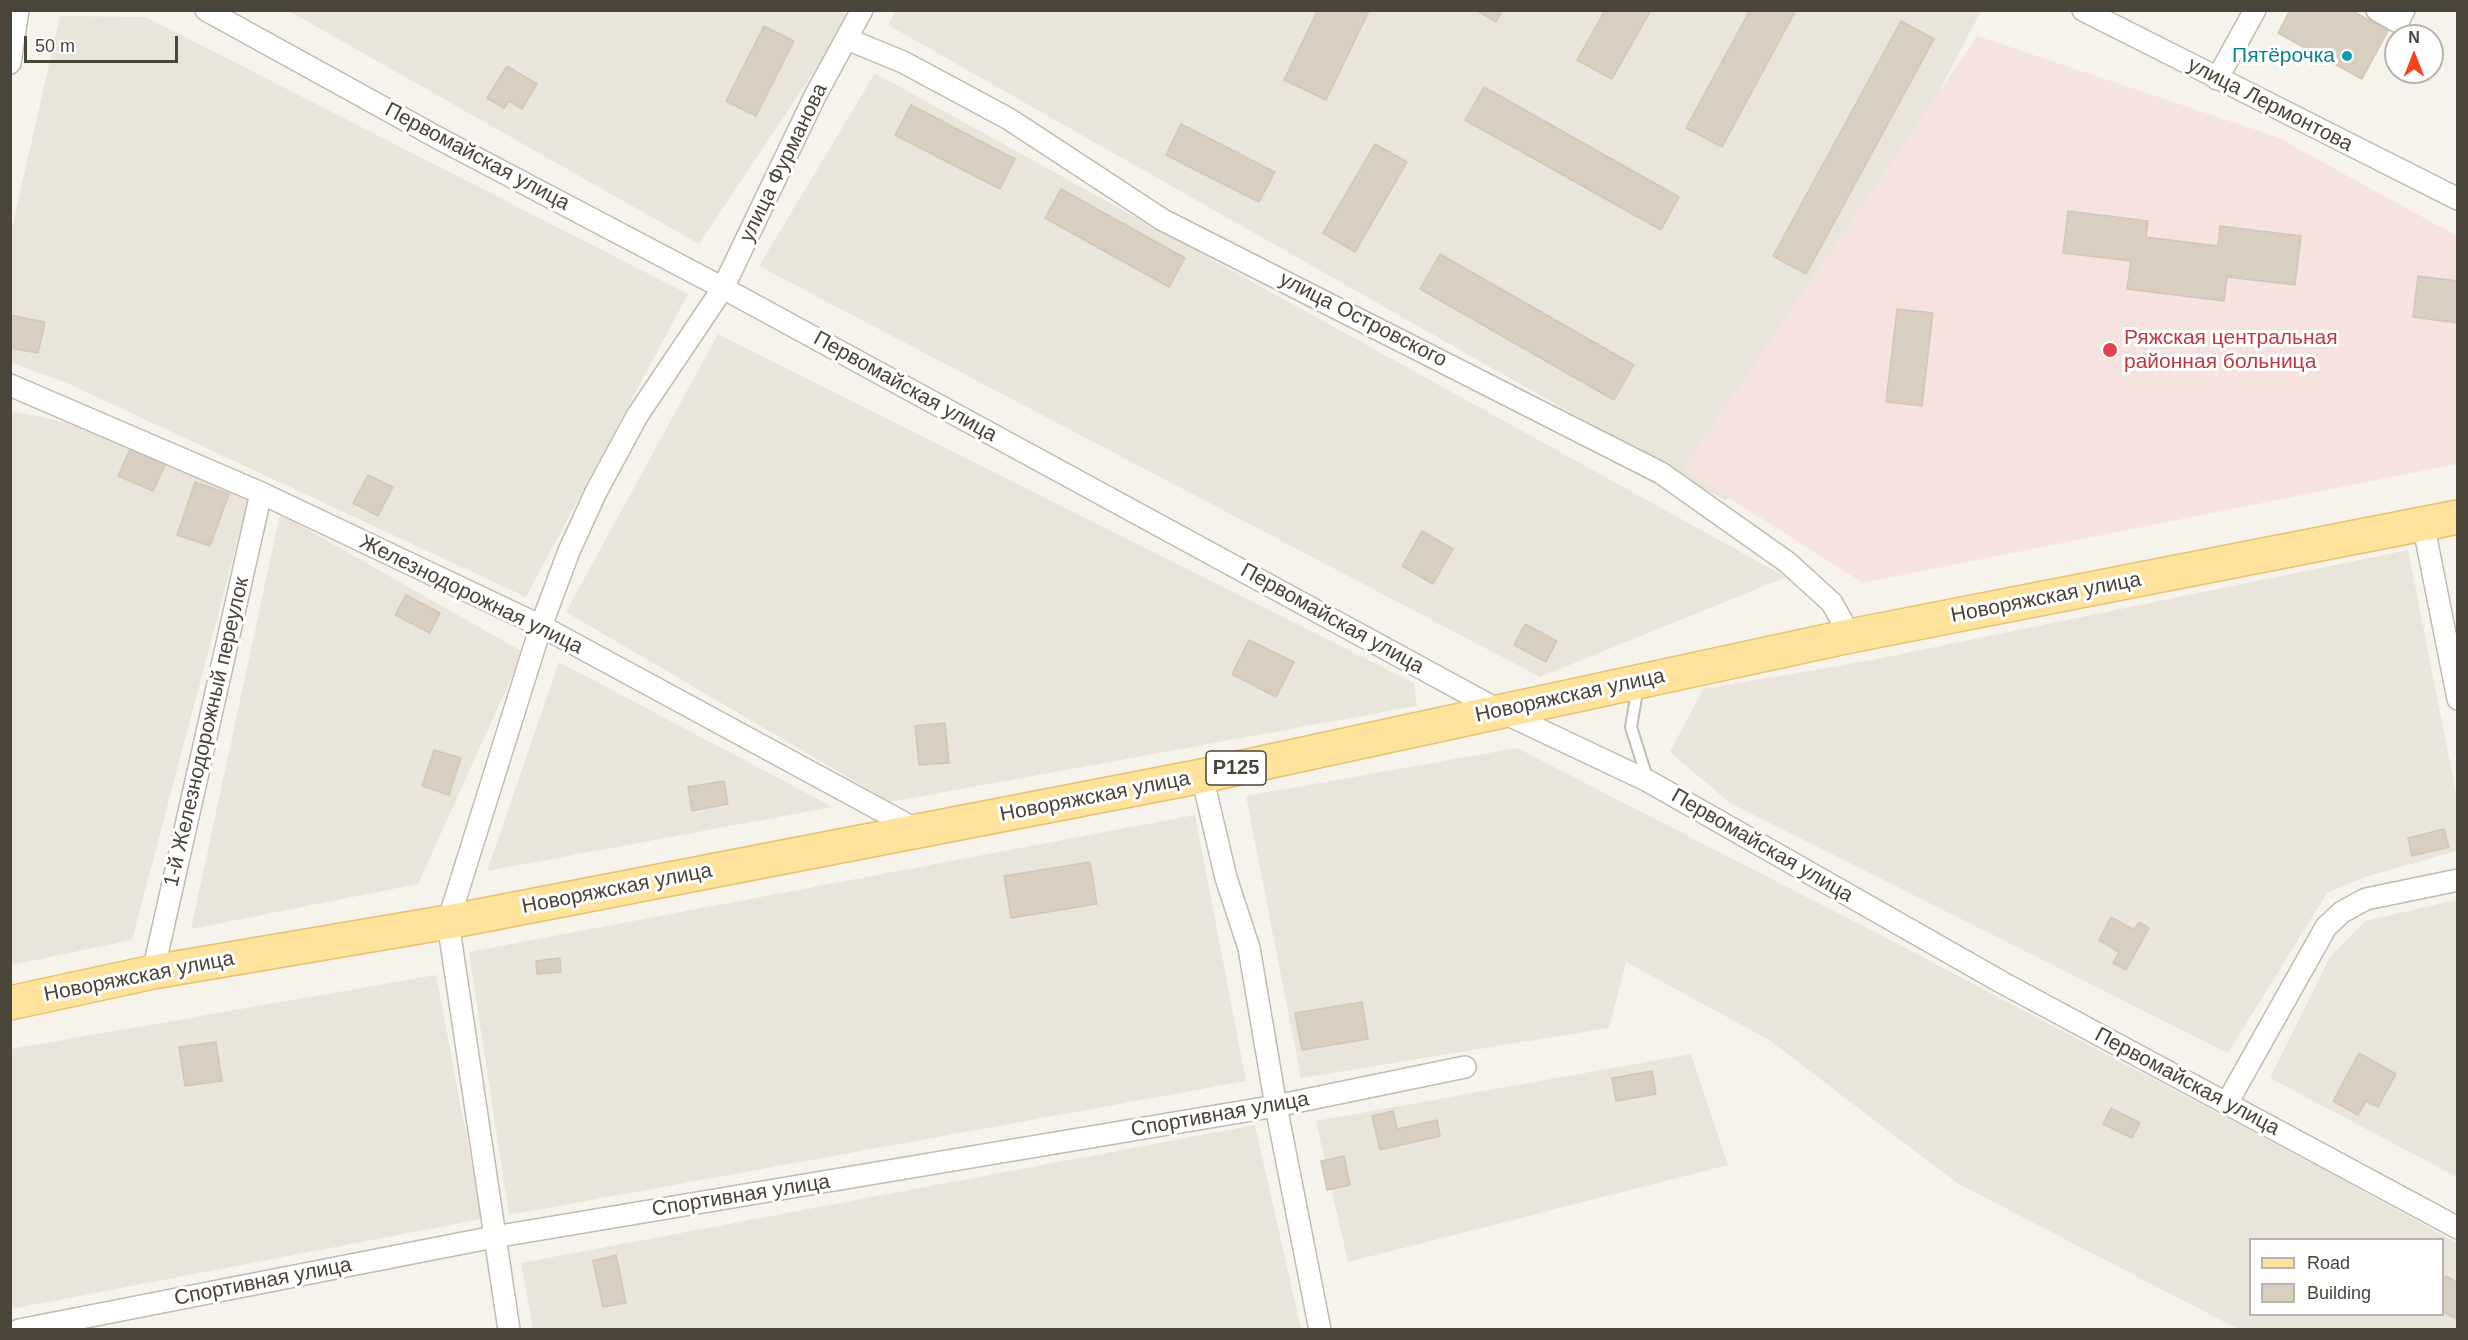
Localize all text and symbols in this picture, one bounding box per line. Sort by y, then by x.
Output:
scale bar [27,24,182,62]
north arrow [2384,24,2444,84]
text: N [2408,29,2420,46]
text: 50 m [35,36,75,56]
place label: Пятёрочка [2232,43,2335,69]
marker: Пятёрочка [2340,49,2354,63]
street label: улица Лермонтова [2183,52,2357,158]
street label: улица Фурманова [735,80,833,246]
street label: Первомайская улица [380,98,574,216]
street label: улица Островского [1275,267,1451,373]
place label: Ряжская центральная районная больница [2124,325,2338,375]
street label: Первомайская улица [809,326,1001,448]
marker: Ряжская центральная районная больница [2101,341,2119,359]
street label: Железнодорожная улица [355,530,587,660]
street label: Первомайская улица [1236,558,1428,680]
street label: Новоряжская улица [1949,567,2143,629]
street label: 1-й Железнодорожный переулок [159,575,255,889]
street label: Новоряжская улица [1473,664,1667,728]
road number: Р125 [1206,751,1266,785]
street label: Новоряжская улица [998,766,1192,828]
street label: Первомайская улица [1667,784,1857,908]
street label: Новоряжская улица [520,858,714,920]
street label: Новоряжская улица [42,946,236,1008]
street label: Первомайская улица [2090,1023,2284,1141]
street label: Спортивная улица [1129,1087,1311,1143]
street label: Спортивная улица [650,1169,832,1223]
legend [2249,1238,2444,1316]
street label: Спортивная улица [172,1252,354,1312]
text: Road [2307,1253,2350,1273]
text: Building [2307,1283,2371,1303]

